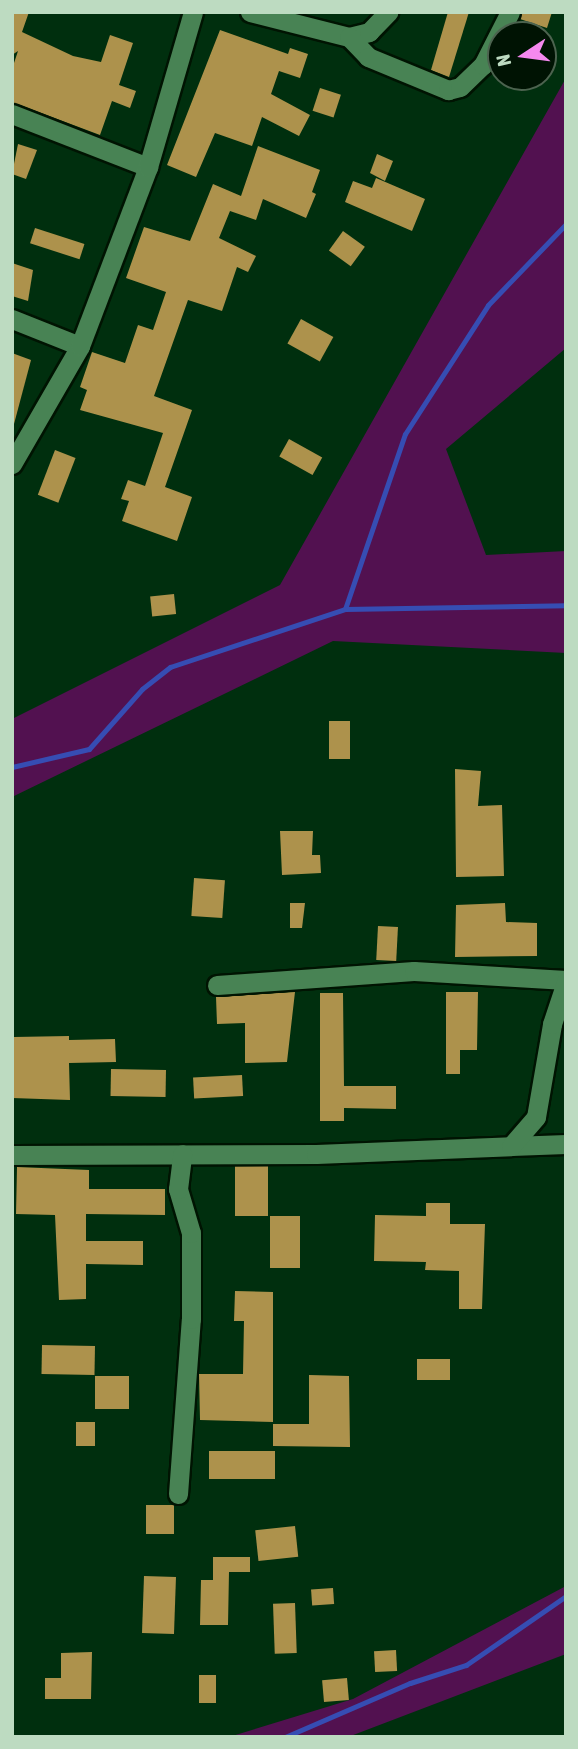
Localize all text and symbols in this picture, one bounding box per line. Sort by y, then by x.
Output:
north arrow [487,21,557,91]
text: N [492,52,515,68]

